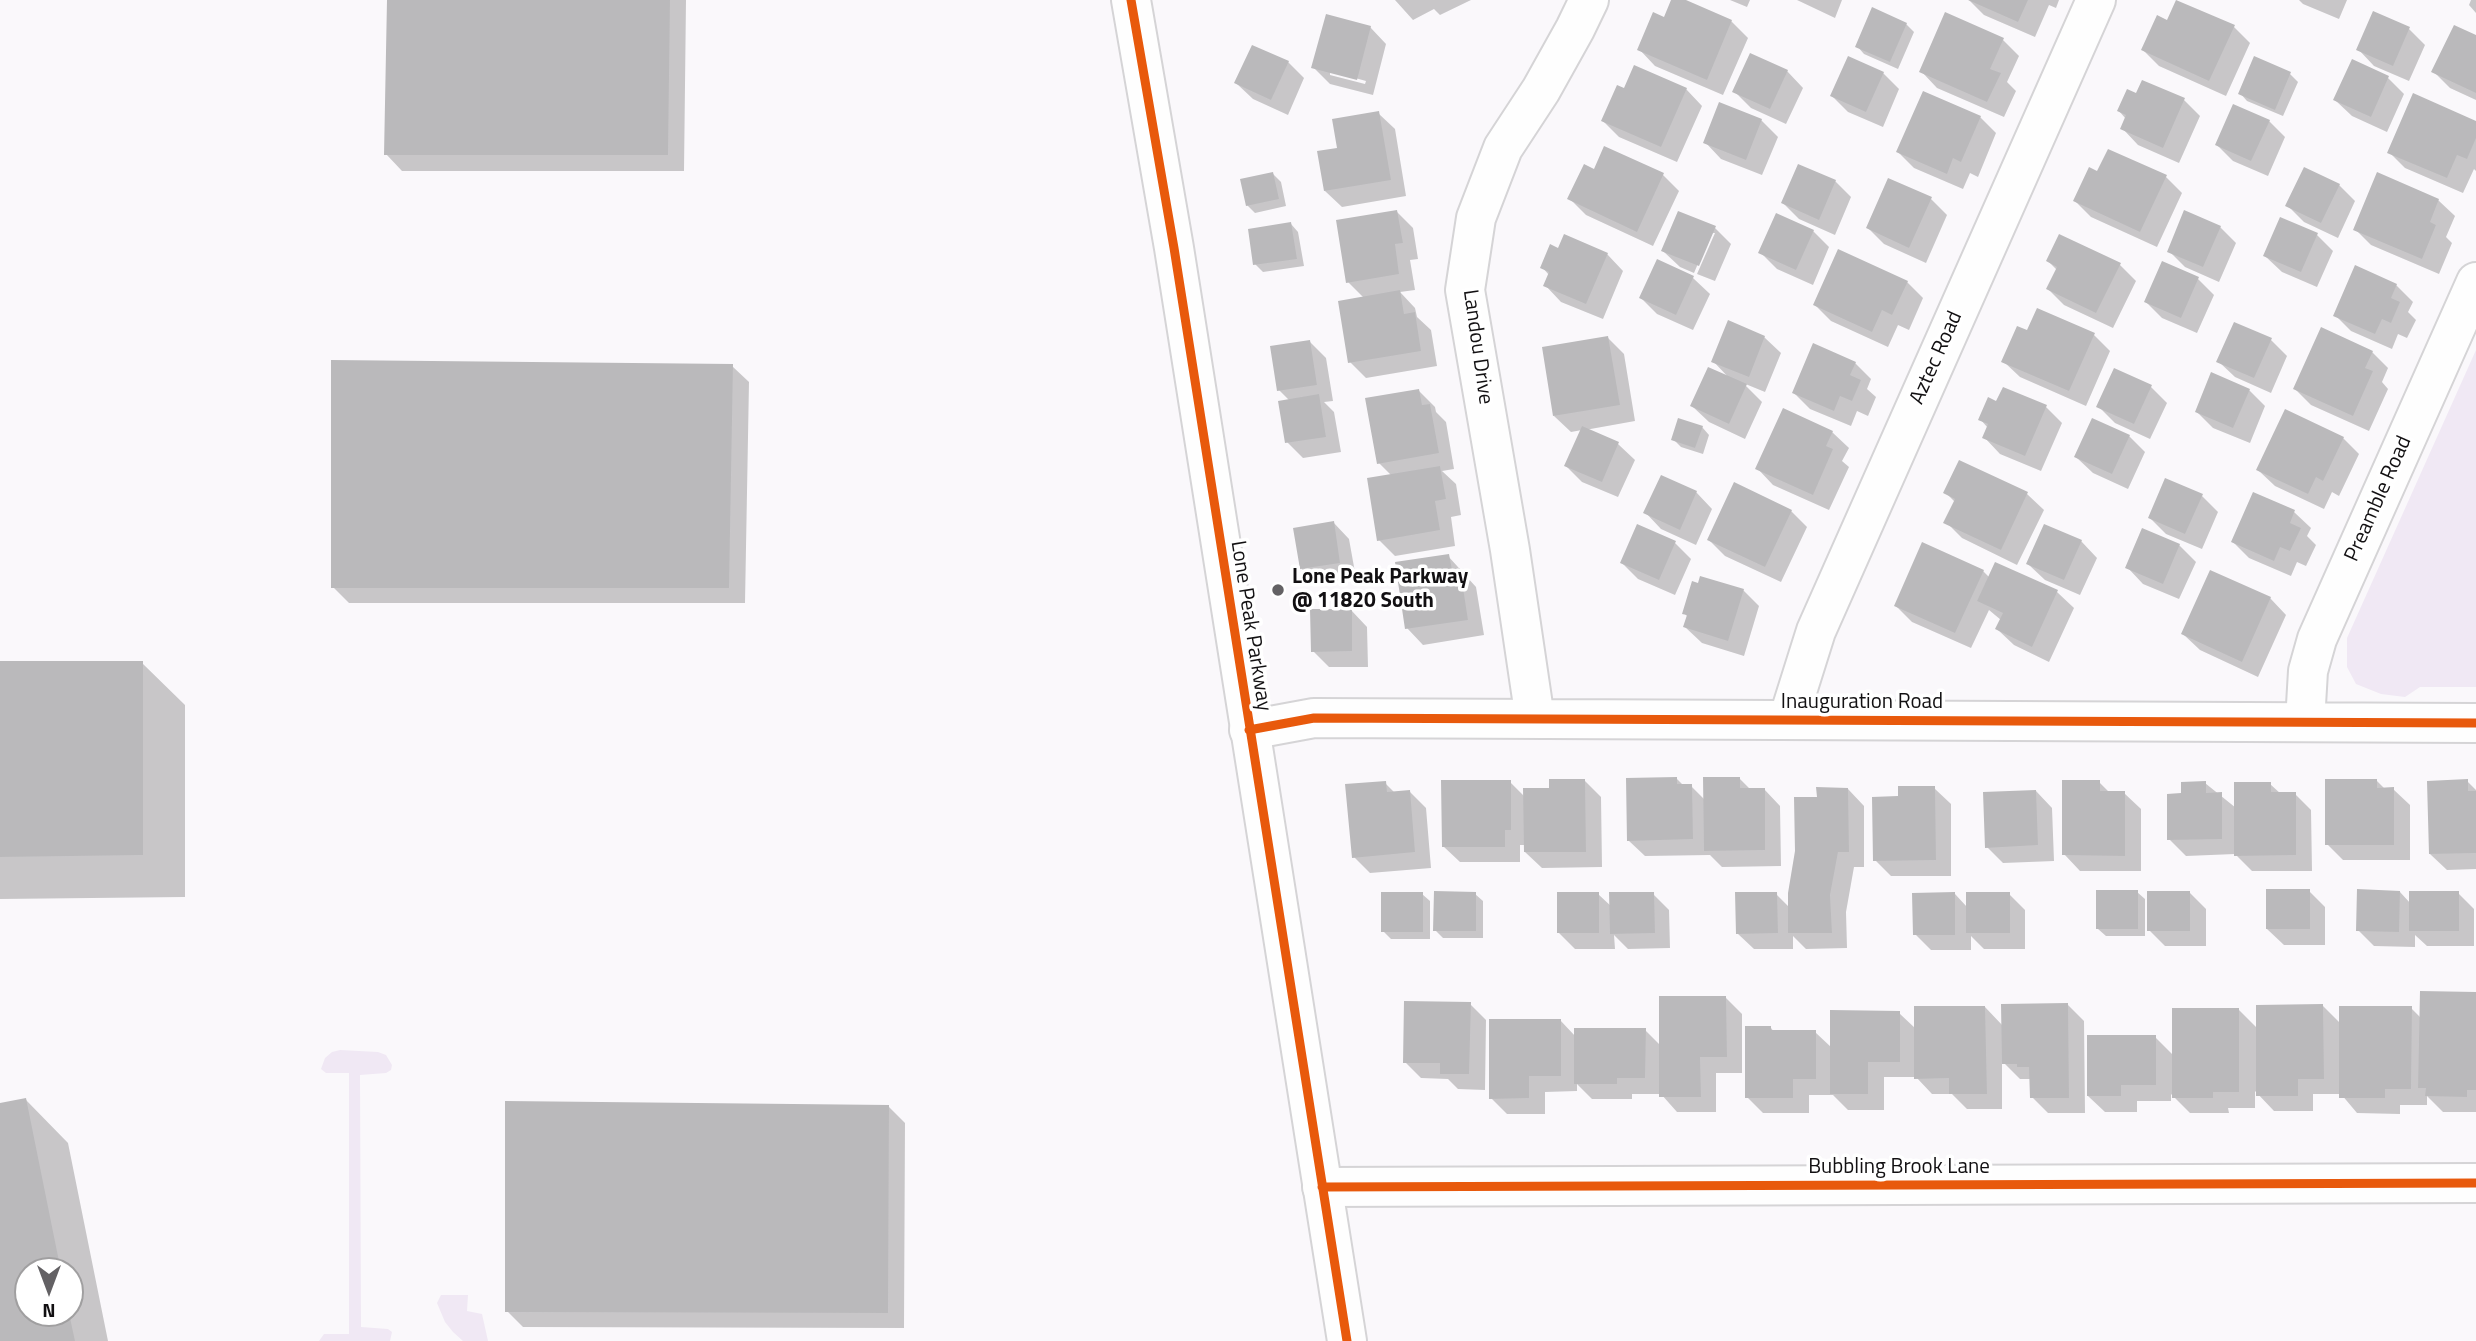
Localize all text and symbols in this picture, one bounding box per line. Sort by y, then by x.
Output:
street label: Landou Drive [1456,288,1498,406]
street label: Aztec Road [1905,308,1969,408]
street label: Preamble Road [2340,432,2418,566]
street label: Lone Peak Parkway [1224,539,1276,713]
place label: Lone Peak Parkway @ 11820 South [1292,565,1468,615]
marker: Lone Peak Parkway @ 11820 South [1270,582,1286,598]
street label: Inauguration Road [1781,690,1943,716]
street label: Bubbling Brook Lane [1808,1155,1990,1181]
north arrow [14,1257,84,1327]
text: N [42,1297,56,1326]

